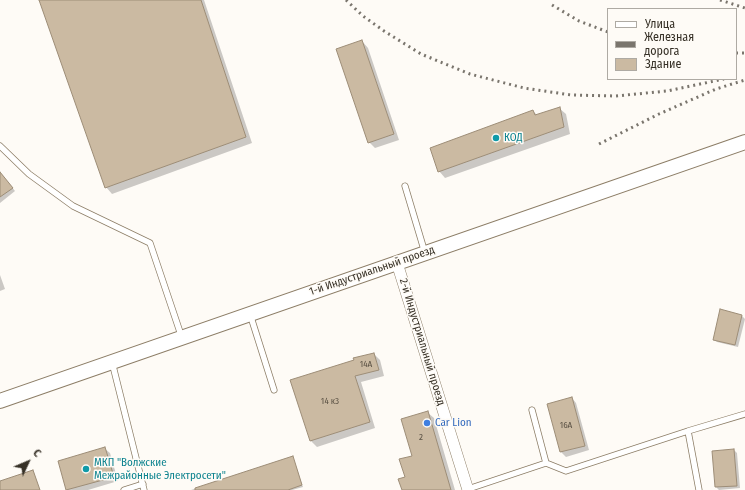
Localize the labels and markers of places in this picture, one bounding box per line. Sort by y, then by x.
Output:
place label: КОД [504,131,523,145]
marker: КОД [491,133,501,143]
place label: Car Lion [435,416,472,430]
marker: Car Lion [422,418,432,428]
place label: МКП "Волжские Межрайонные Электросети" [94,456,226,482]
marker: МКП "Волжские Межрайонные Электросети" [81,464,91,474]

